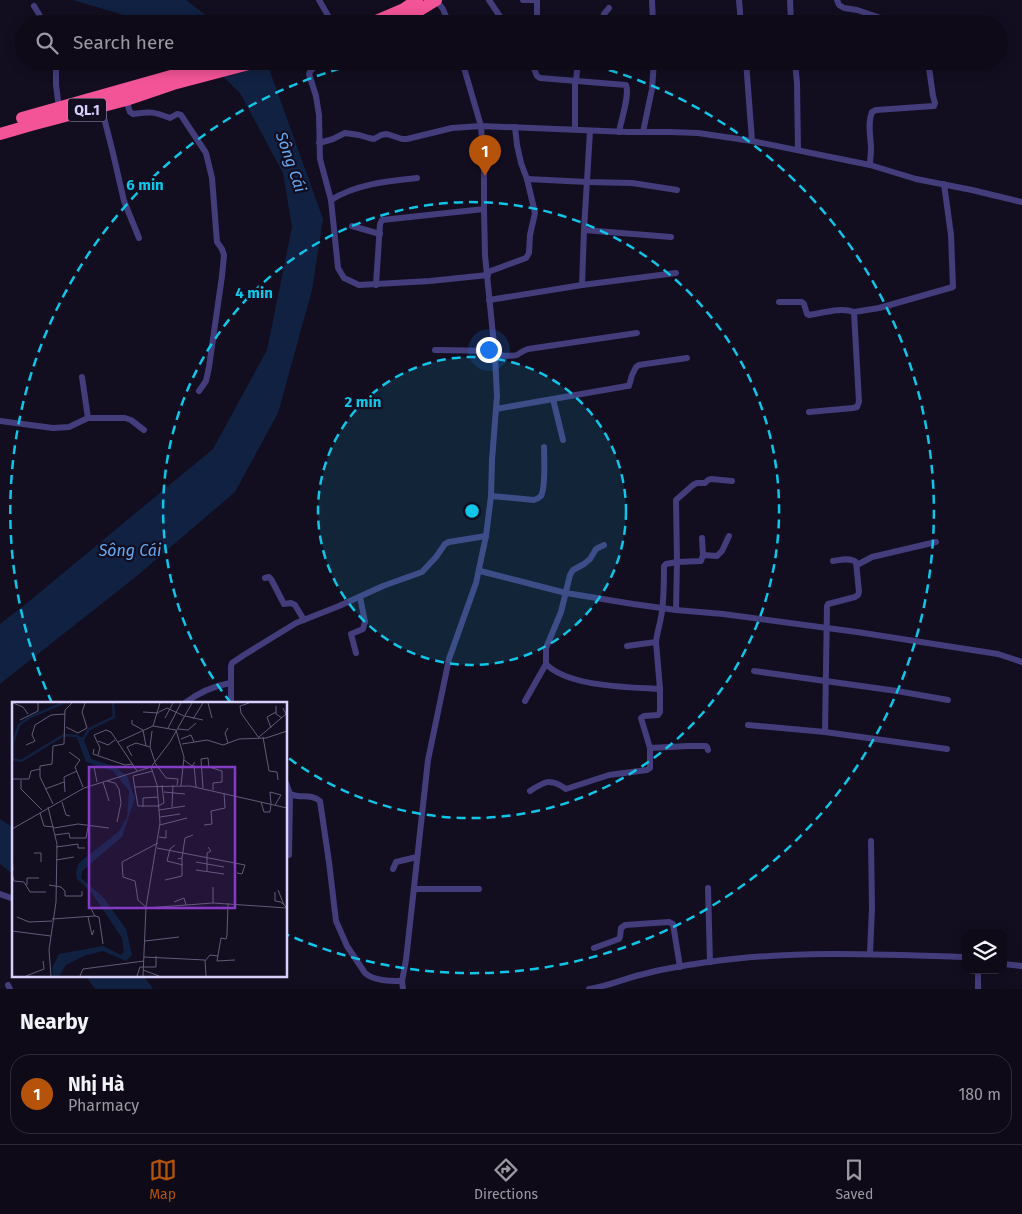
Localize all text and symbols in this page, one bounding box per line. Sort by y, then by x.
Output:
search box [15,15,1007,70]
icon: search [33,29,61,57]
text: Search here [73,31,174,54]
road number: QL.1 [68,98,106,122]
water label: Sông Cái [271,128,310,195]
pin: 1 [469,135,501,176]
text: 6 min [126,176,164,194]
text: 4 min [235,284,273,302]
your location [476,337,502,363]
text: 2 min [345,393,381,411]
centre of rings [463,502,481,520]
water label: Sông Cái [98,541,162,560]
inset map [12,702,288,976]
map controls [962,929,1007,974]
button: layers [962,929,1007,974]
text: Nearby [20,1009,88,1035]
text: Nhị Hà [68,1073,125,1096]
text: 1 [33,1085,41,1104]
text: 180 m [958,1085,1001,1104]
text: Pharmacy [68,1096,139,1115]
tab: Map [149,1156,177,1203]
tab: Directions [474,1156,538,1203]
tab: Saved [835,1156,873,1203]

